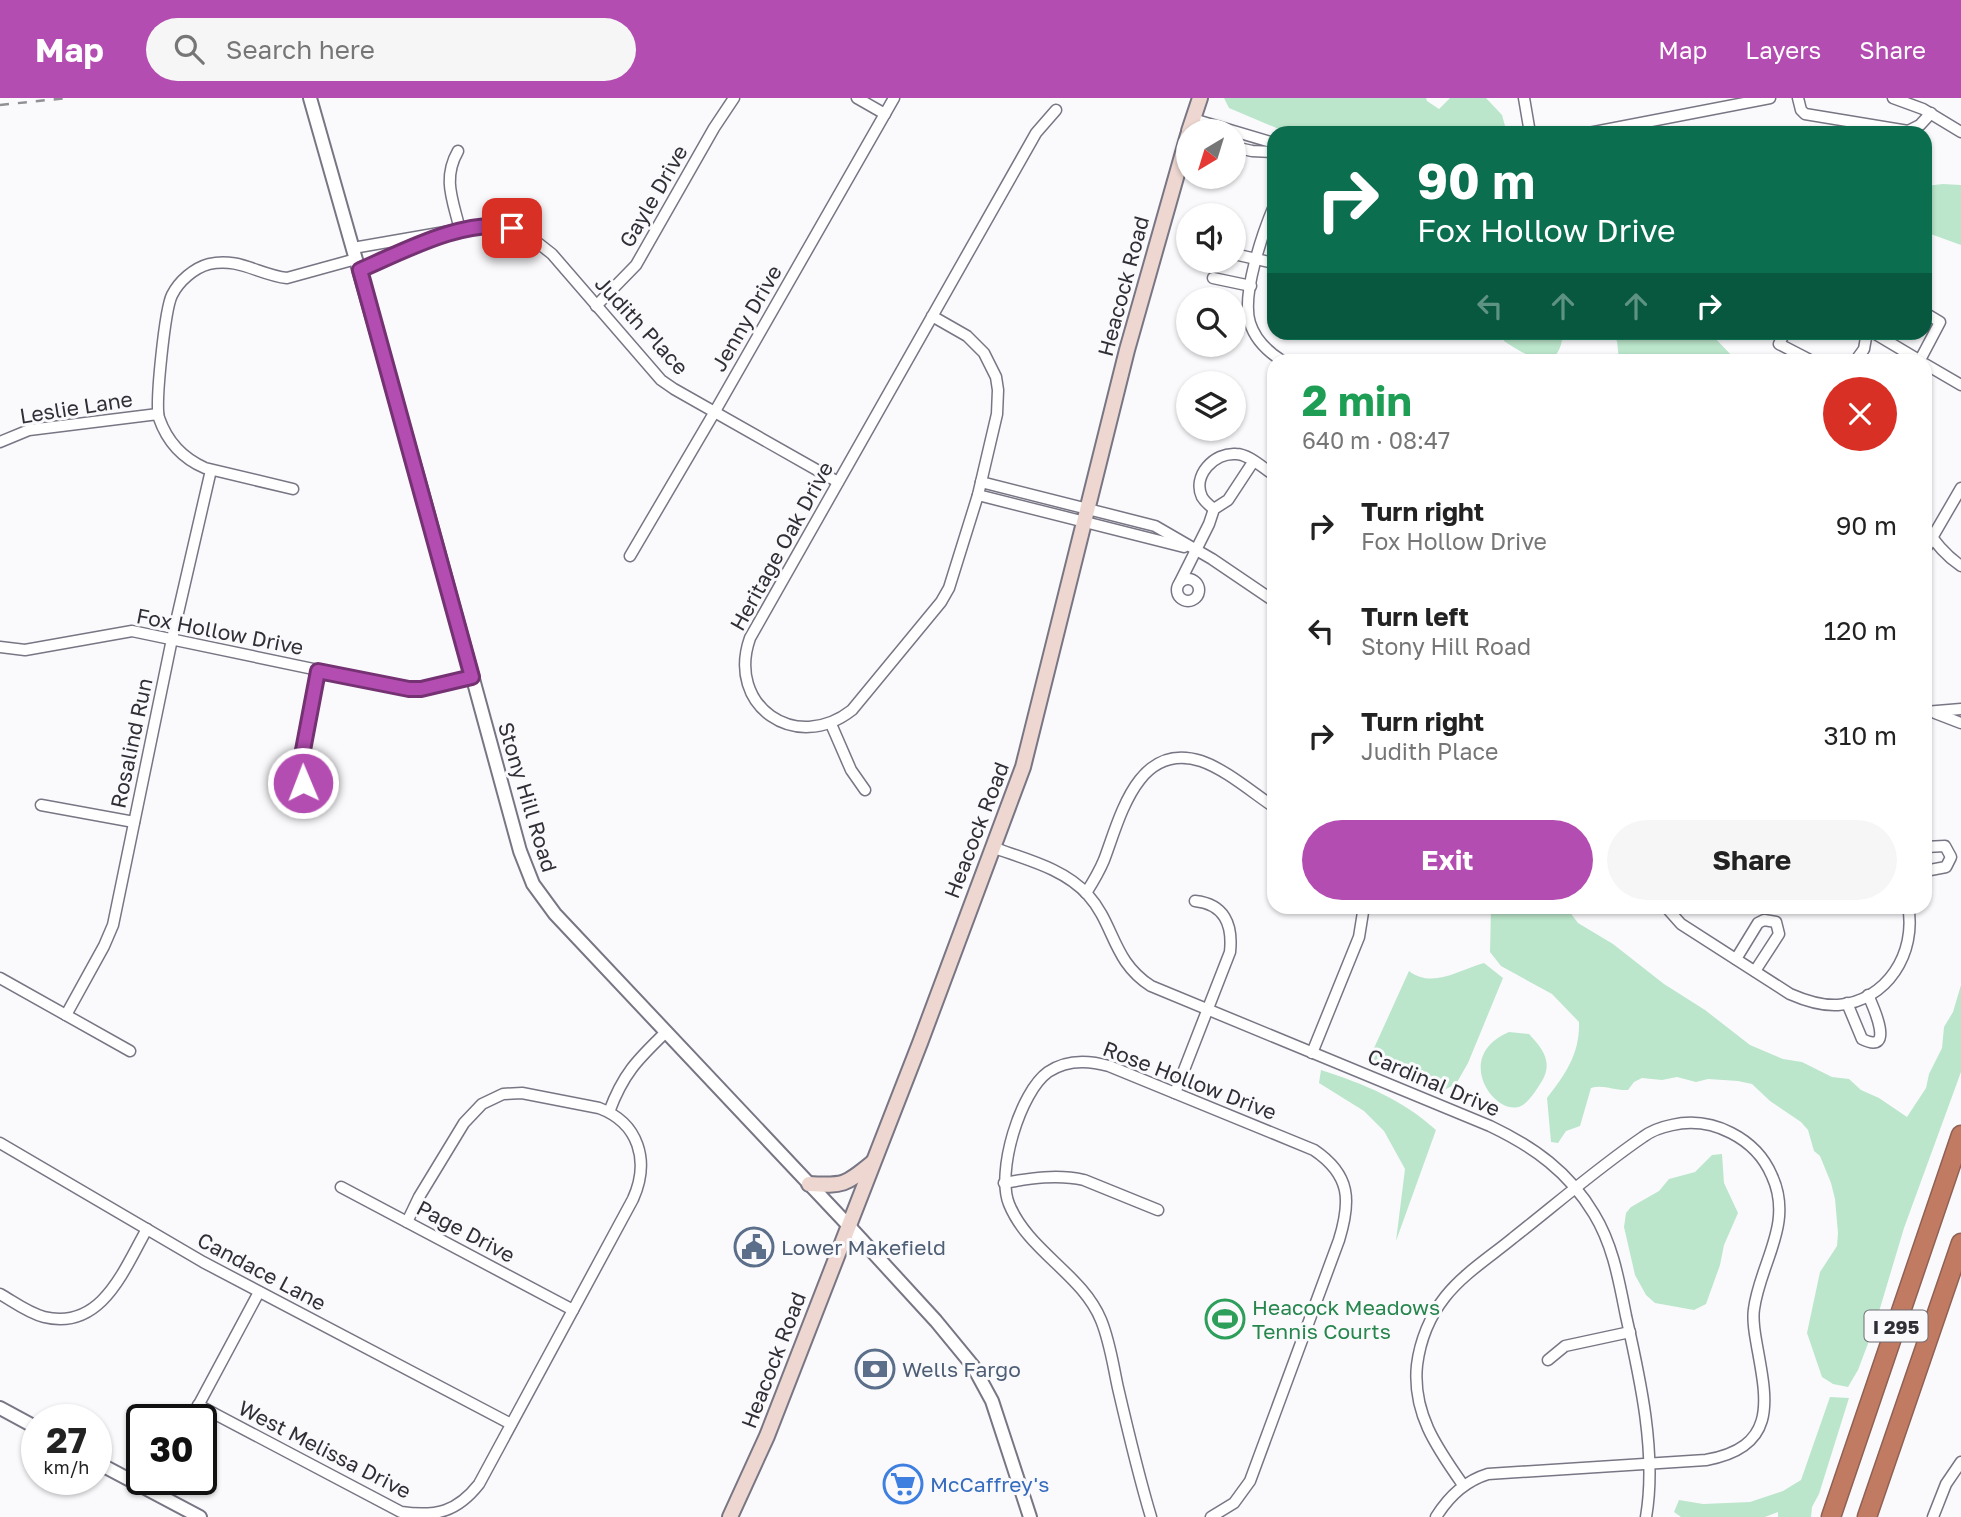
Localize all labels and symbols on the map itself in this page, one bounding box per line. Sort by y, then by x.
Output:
north arrow [1176,119,1246,189]
street label: Gayle Drive [613,140,693,252]
pin [482,198,542,258]
street label: Heacock Road [1092,213,1154,359]
street label: Jenny Drive [705,260,787,376]
street label: Judith Place [590,270,694,380]
street label: Leslie Lane [18,385,134,429]
street label: Heritage Oak Drive [724,457,838,635]
street label: Fox Hollow Drive [134,602,306,660]
street label: Rosalind Run [105,675,157,811]
street label: Stony Hill Road [493,719,563,875]
position arrow [266,746,340,820]
street label: Heacock Road [938,758,1014,902]
street label: Rose Hollow Drive [1100,1035,1280,1125]
street label: Cardinal Drive [1364,1042,1504,1122]
street label: Page Drive [412,1194,520,1268]
street label: Candace Lane [193,1226,331,1316]
public building icon: Lower Makefield [733,1226,775,1268]
place label: Lower Makefield [781,1234,946,1260]
street label: Heacock Road [735,1288,811,1432]
place label: Heacock Meadows Tennis Courts [1252,1294,1440,1344]
sports icon: Heacock Meadows Tennis Courts [1204,1298,1246,1340]
road number: I 295 [1864,1310,1927,1342]
bank icon: Wells Fargo [854,1348,896,1390]
place label: Wells Fargo [902,1356,1021,1382]
street label: West Melissa Drive [234,1394,416,1504]
speed limit sign: 30 [126,1404,217,1495]
supermarket icon: McCaffrey's [882,1463,924,1505]
place label: McCaffrey's [930,1471,1049,1497]

